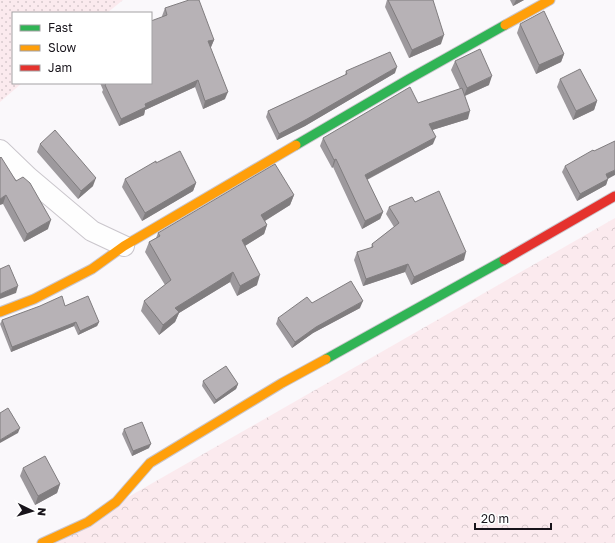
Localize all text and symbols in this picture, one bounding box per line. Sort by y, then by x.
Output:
legend [12,12,152,84]
text: Fast [48,20,73,35]
text: Slow [48,40,76,55]
text: Jam [48,60,72,75]
north arrow [12,491,52,531]
scale bar [475,505,551,531]
text: N [36,507,49,517]
text: 20 m [481,511,509,526]

